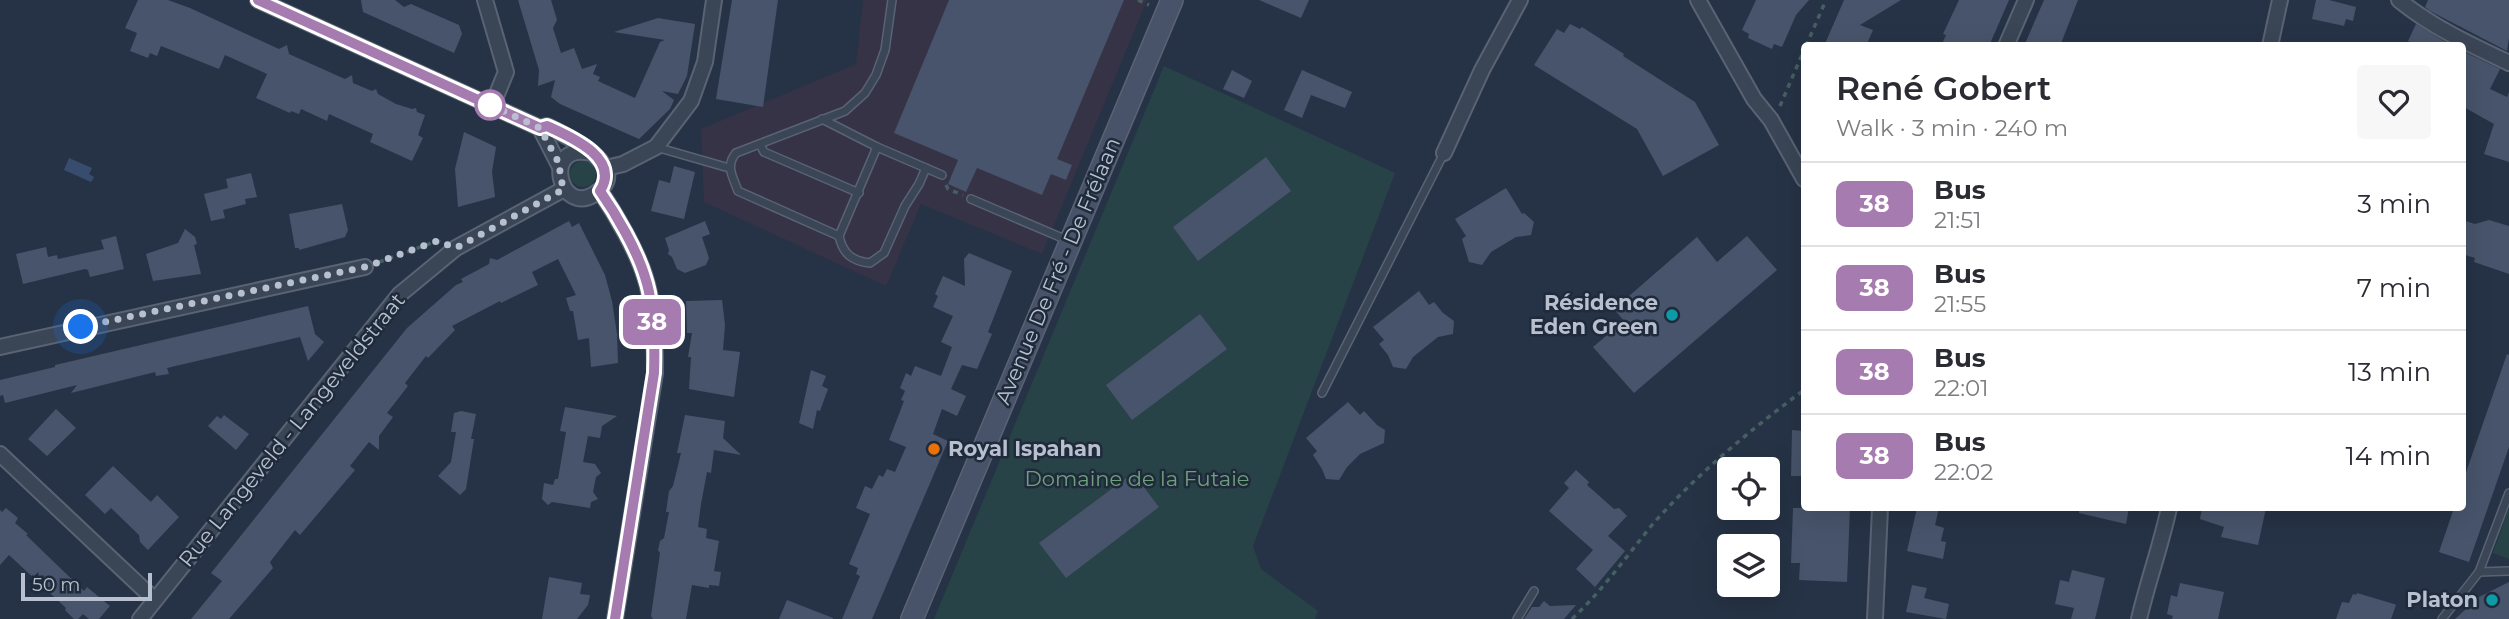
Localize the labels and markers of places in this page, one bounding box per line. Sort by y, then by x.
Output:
unlabelled marker [475,90,505,120]
place label: Résidence Eden Green [1530,290,1658,339]
marker: Résidence Eden Green [1664,307,1680,323]
place label: Royal Ispahan [948,436,1101,461]
marker: Royal Ispahan [926,441,942,457]
place label: Platon [2406,587,2478,612]
marker: Platon [2484,592,2500,608]

